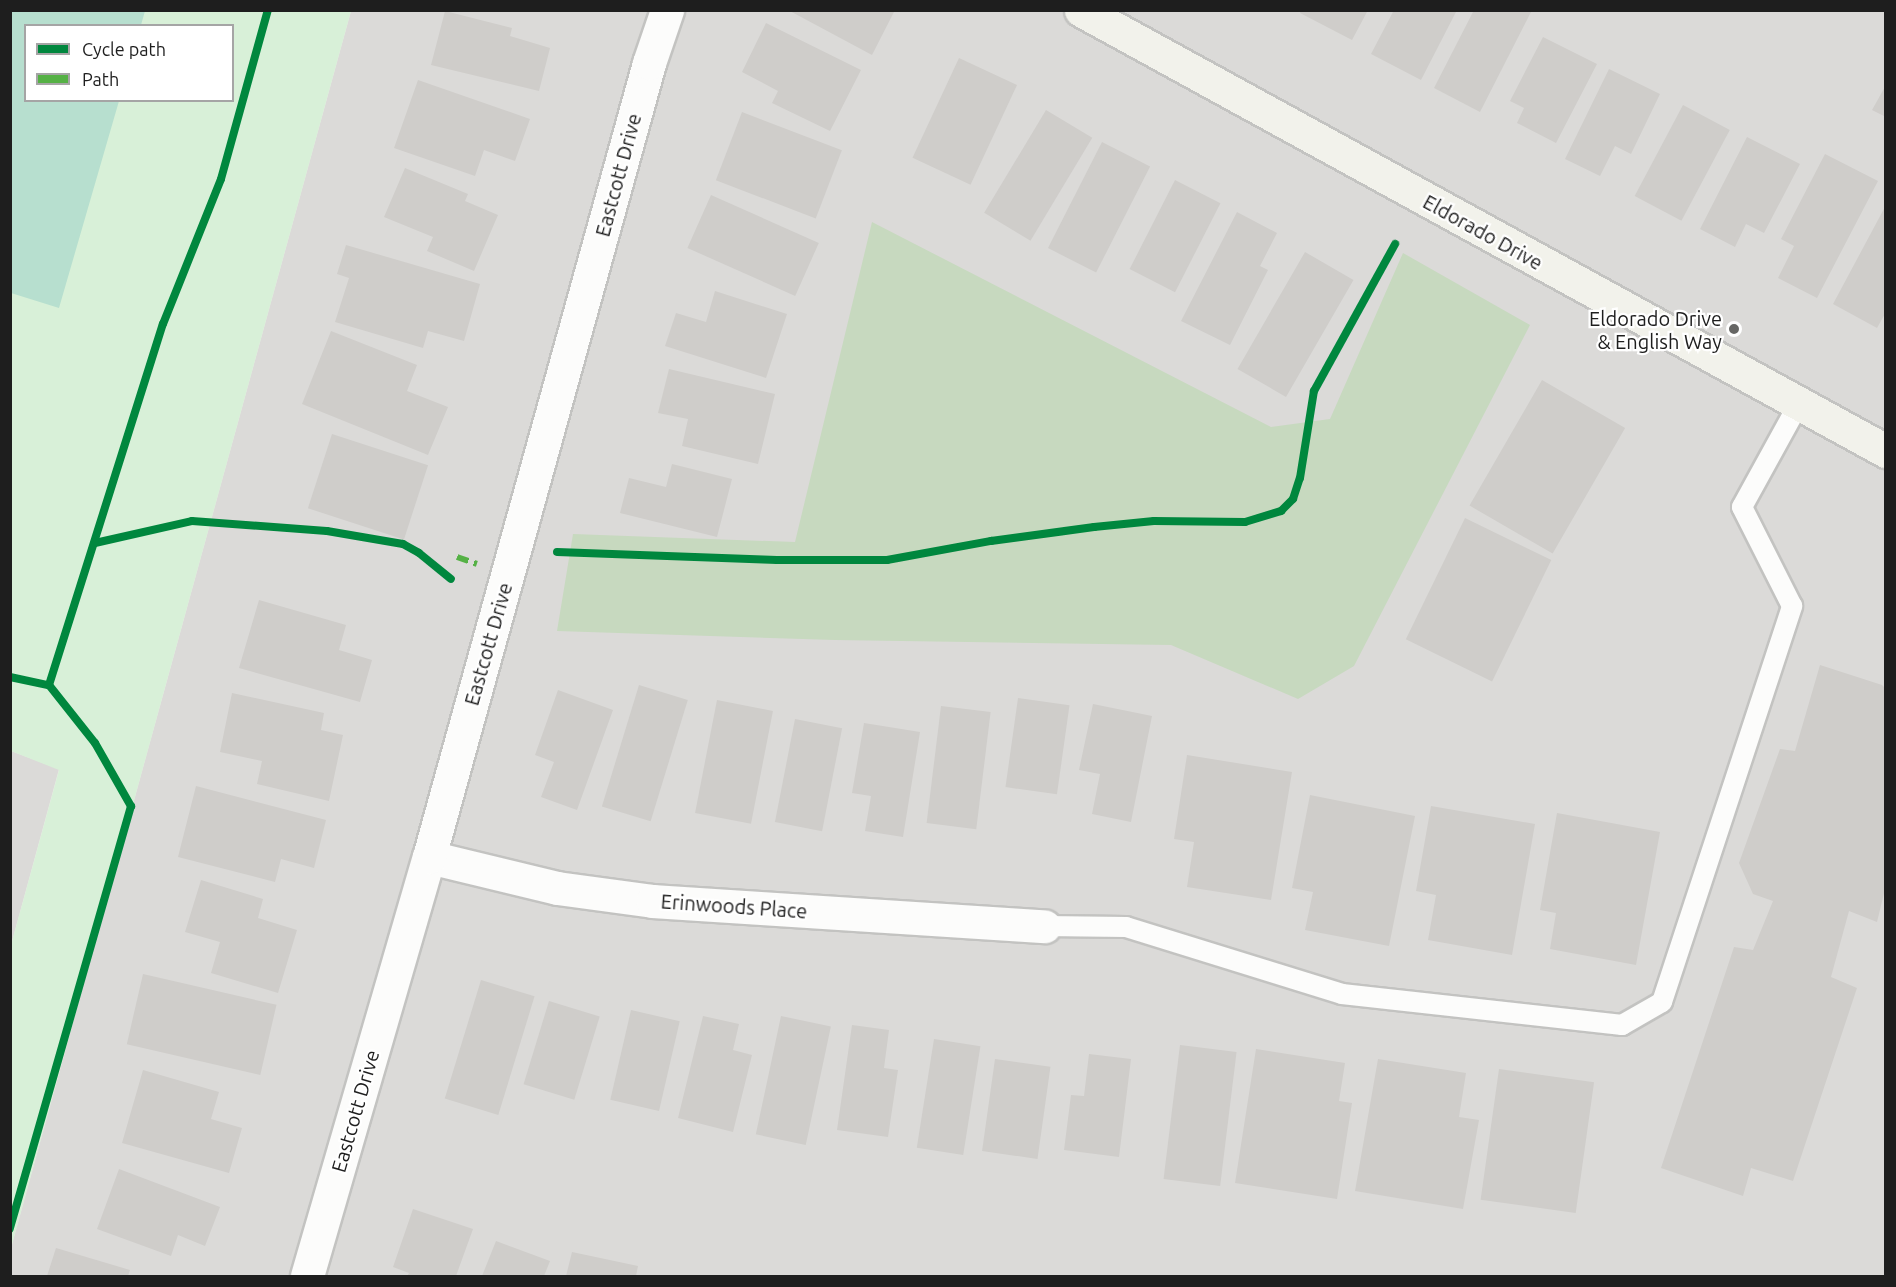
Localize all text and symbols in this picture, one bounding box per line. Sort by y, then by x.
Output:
legend [24,24,234,102]
text: Cycle path [82,39,166,59]
text: Path [82,69,119,89]
street label: Eastcott Drive [590,111,646,239]
street label: Eldorado Drive [1419,189,1547,275]
place label: Eldorado Drive & English Way [1589,306,1722,353]
marker: Eldorado Drive & English Way [1727,322,1741,336]
street label: Eastcott Drive [459,580,517,708]
street label: Erinwoods Place [660,889,808,923]
street label: Eastcott Drive [326,1047,384,1175]

